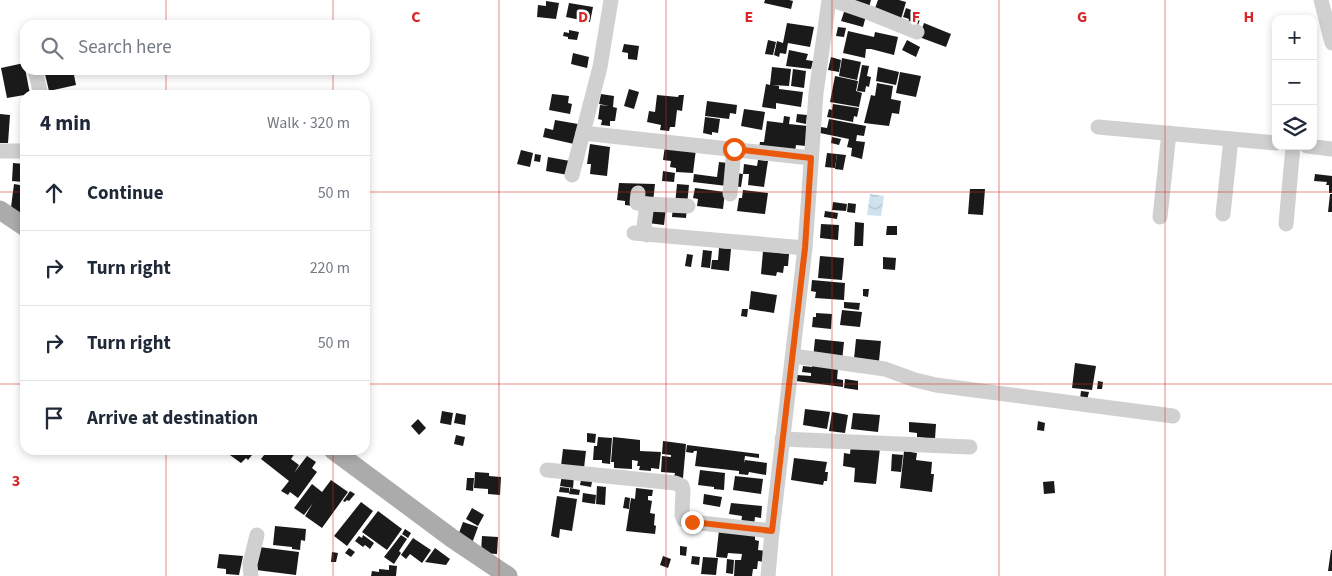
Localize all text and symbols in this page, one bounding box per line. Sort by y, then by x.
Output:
text: C [411,6,421,28]
text: D [578,6,588,28]
text: E [745,6,753,28]
text: F [912,6,920,28]
text: G [1077,6,1087,28]
text: H [1244,6,1254,28]
map controls [1272,15,1317,150]
button: + [1272,15,1317,60]
search box [20,20,370,75]
icon: search [38,34,66,62]
text: Search here [78,34,172,61]
button: − [1272,60,1317,105]
button: layers [1272,105,1317,150]
text: 4 min [40,108,91,138]
text: Walk · 320 m [267,112,350,134]
route start [723,138,746,161]
icon: ahead [40,179,68,207]
text: Continue [87,180,164,207]
text: 50 m [318,182,350,204]
icon: right [40,254,68,282]
text: Turn right [87,255,171,282]
text: 220 m [310,257,350,279]
icon: right [40,329,68,357]
text: Turn right [87,330,171,357]
text: 50 m [318,332,350,354]
icon: arrive [40,404,68,432]
text: Arrive at destination [87,405,258,432]
text: 3 [12,470,20,492]
route end [681,511,704,534]

